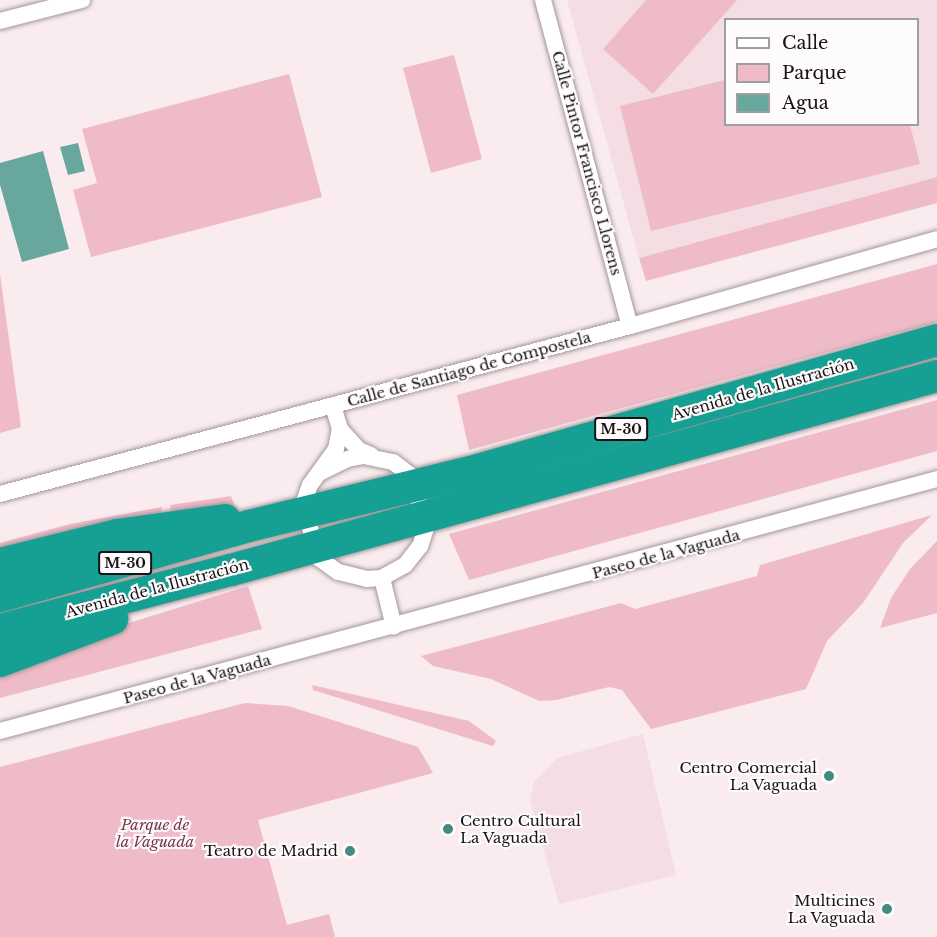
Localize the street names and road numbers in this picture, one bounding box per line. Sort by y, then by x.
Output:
street label: Calle Pintor Francisco Llorens [548,49,626,277]
street label: Calle de Santiago de Compostela [345,328,593,410]
street label: Avenida de la Ilustración [670,354,856,424]
road number: M-30 [594,418,648,440]
street label: Paseo de la Vaguada [590,526,742,582]
road number: M-30 [98,552,152,574]
street label: Avenida de la Ilustración [63,555,251,621]
street label: Paseo de la Vaguada [121,651,273,707]

